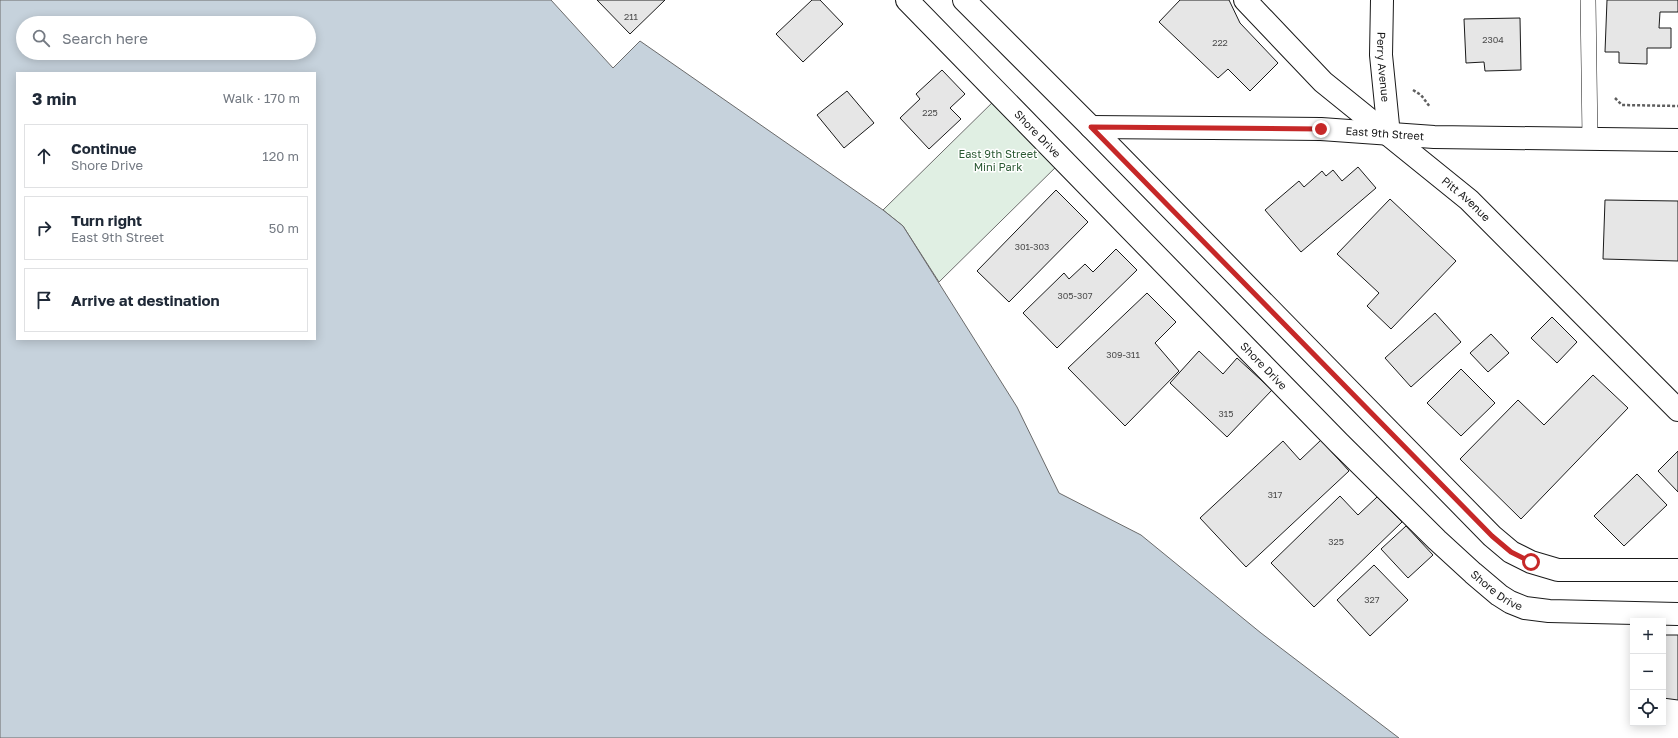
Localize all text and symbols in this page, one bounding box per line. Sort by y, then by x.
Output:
house number: 211 [624,11,639,22]
search box [16,16,316,60]
icon: search [30,27,52,49]
text: Search here [62,29,148,47]
street label: Perry Avenue [1375,32,1393,102]
house number: 2304 [1482,34,1504,45]
house number: 222 [1212,37,1228,48]
text: 3 min [32,88,76,109]
text: Walk · 170 m [223,90,300,106]
house number: 225 [922,107,938,118]
street label: Shore Drive [1012,107,1064,160]
route end [1312,120,1330,138]
street label: East 9th Street [1345,124,1425,142]
text: Continue [71,139,137,157]
icon: ahead [33,145,55,167]
park label: East 9th Street Mini Park [959,147,1037,173]
text: 120 m [262,148,299,164]
text: Shore Drive [71,157,143,173]
street label: Pitt Avenue [1439,174,1493,224]
text: Turn right [71,211,142,229]
icon: right [33,217,55,239]
text: 50 m [269,220,299,236]
text: East 9th Street [71,229,164,245]
house number: 301-303 [1015,241,1049,252]
icon: arrive [33,289,55,311]
house number: 305-307 [1057,290,1093,301]
text: Arrive at destination [71,291,220,309]
street label: Shore Drive [1238,339,1290,392]
house number: 309-311 [1106,349,1140,360]
house number: 315 [1219,408,1233,419]
house number: 317 [1268,489,1282,500]
house number: 325 [1328,536,1344,547]
route start [1522,553,1540,571]
street label: Shore Drive [1468,567,1525,612]
house number: 327 [1364,594,1380,605]
map controls [1630,618,1666,726]
button: + [1630,618,1666,654]
button: − [1630,654,1666,690]
button: locate [1630,690,1666,726]

